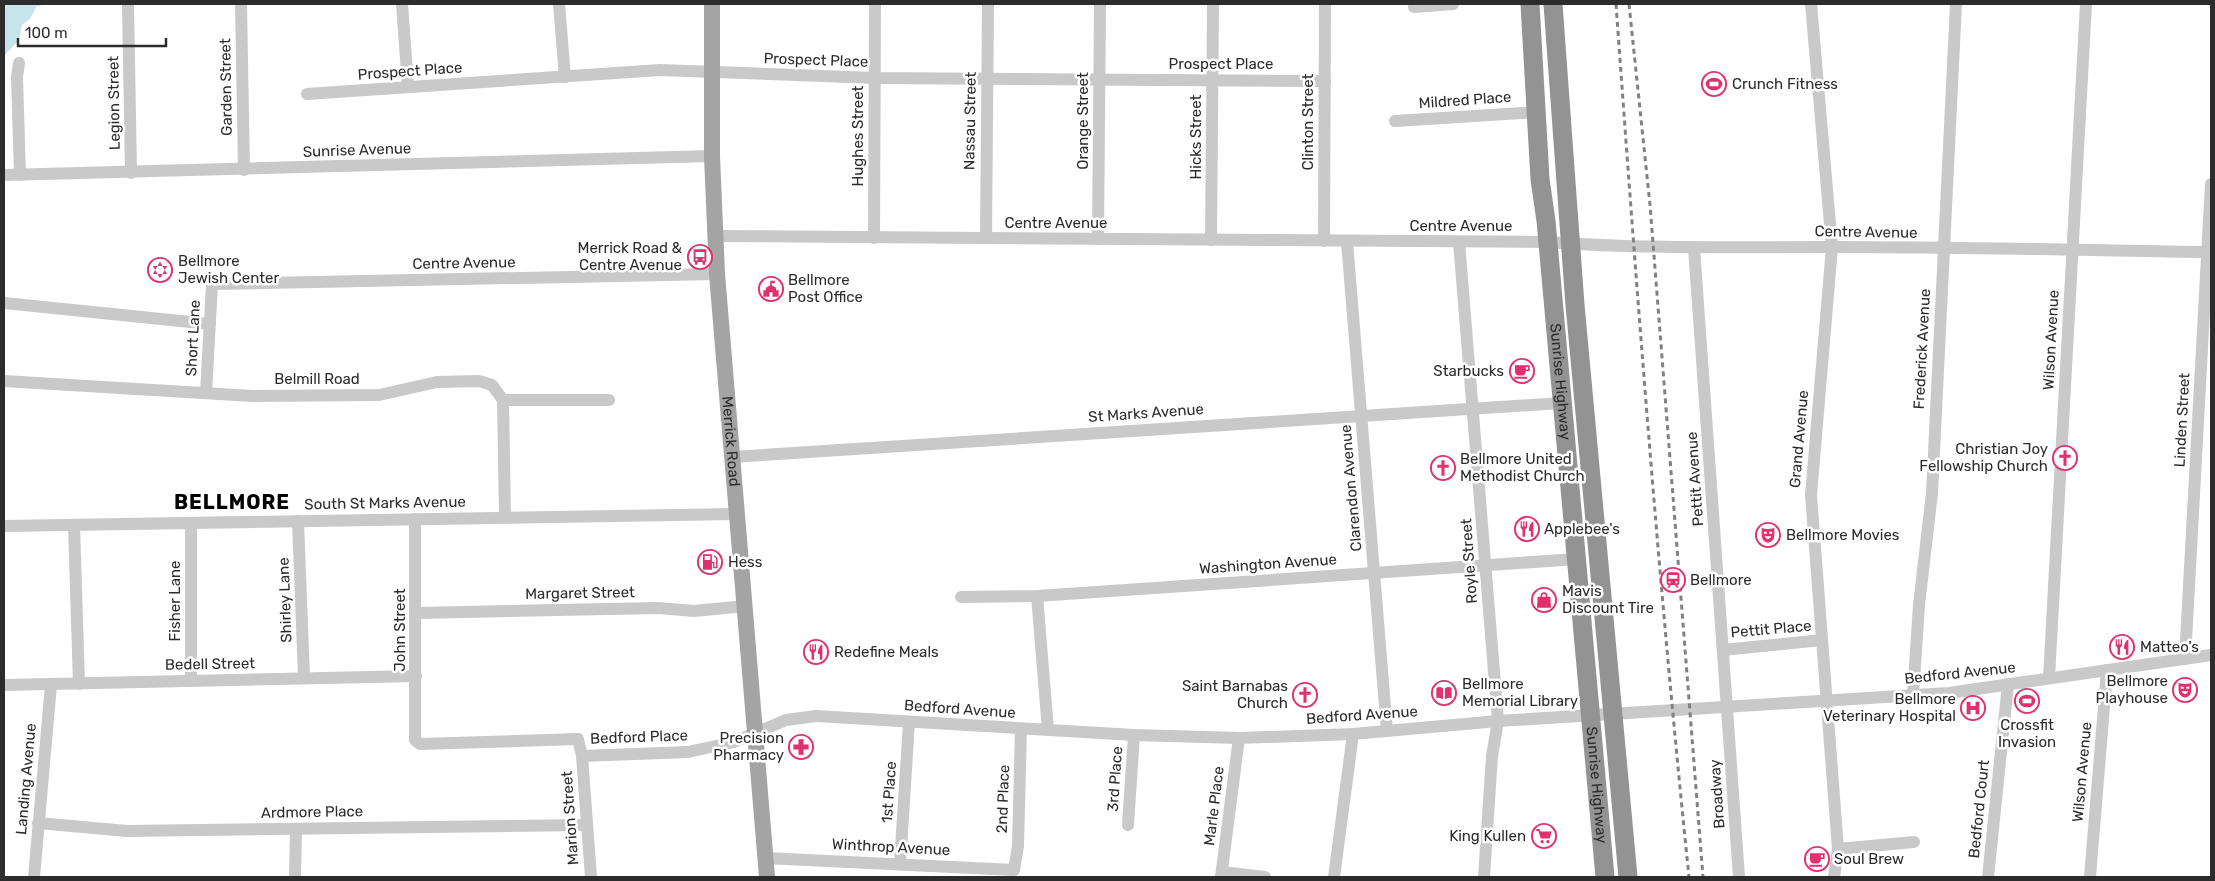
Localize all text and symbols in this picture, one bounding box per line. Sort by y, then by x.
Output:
scale bar [18,15,165,47]
text: 100 m [25,24,67,42]
street label: Garden Street [216,38,236,136]
street label: Prospect Place [763,49,869,71]
street label: Prospect Place [1169,55,1273,73]
street label: Legion Street [104,56,124,150]
street label: Prospect Place [357,58,463,84]
sports icon: Crunch Fitness [1701,71,1727,97]
street label: Nassau Street [960,72,980,170]
street label: Orange Street [1074,72,1092,170]
street label: Clinton Street [1299,73,1317,170]
place label: Crunch Fitness [1732,75,1838,93]
street label: Hughes Street [849,85,867,186]
street label: Mildred Place [1418,88,1512,112]
street label: Hicks Street [1187,94,1205,179]
street label: Sunrise Avenue [302,139,412,161]
street label: Centre Avenue [1004,214,1108,232]
street label: Centre Avenue [1409,217,1513,235]
street label: Centre Avenue [1814,222,1918,242]
place label: Merrick Road & Centre Avenue [577,239,683,274]
bus stop icon: Merrick Road & Centre Avenue [687,244,713,270]
place label: Bellmore Jewish Center [178,252,279,287]
street label: Centre Avenue [412,253,516,273]
synagogue icon: Bellmore Jewish Center [147,257,173,283]
place label: Bellmore Post Office [788,271,863,306]
public building icon: Bellmore Post Office [758,276,784,302]
street label: Frederick Avenue [1910,288,1934,410]
street label: Wilson Avenue [2039,289,2063,391]
street label: Short Lane [182,299,204,377]
street label: Sunrise Highway [1546,323,1575,441]
cafe icon: Starbucks [1509,358,1535,384]
place label: Starbucks [1433,362,1504,380]
street label: Belmill Road [274,370,360,388]
street label: Linden Street [2171,372,2193,468]
street label: Grand Avenue [1786,389,1812,489]
street label: Merrick Road [718,395,744,487]
street label: St Marks Avenue [1088,400,1204,426]
street label: Clarendon Avenue [1336,424,1366,552]
street label: Pettit Avenue [1683,431,1707,527]
place label: Christian Joy Fellowship Church [1919,440,2048,475]
church icon: Christian Joy Fellowship Church [2052,445,2078,471]
place label: Bellmore United Methodist Church [1460,450,1585,485]
church icon: Bellmore United Methodist Church [1430,455,1456,481]
district label: BELLMORE [174,490,290,514]
street label: South St Marks Avenue [304,493,466,513]
restaurant icon: Applebee's [1514,516,1540,542]
street label: Royle Street [1457,518,1481,604]
place label: Applebee's [1544,520,1620,538]
theatre icon: Bellmore Movies [1755,522,1781,548]
place label: Bellmore Movies [1786,526,1900,544]
fuel station icon: Hess [697,549,723,575]
street label: Washington Avenue [1199,550,1337,578]
place label: Hess [728,553,763,571]
street label: Shirley Lane [275,557,295,643]
street label: Fisher Lane [166,561,184,641]
station icon: Bellmore [1660,567,1686,593]
place label: Bellmore [1690,571,1752,589]
place label: Mavis Discount Tire [1562,582,1654,617]
street label: Margaret Street [525,583,635,603]
shop icon: Mavis Discount Tire [1531,587,1557,613]
street label: John Street [391,588,409,672]
street label: Pettit Place [1730,617,1812,641]
restaurant icon: Matteo's [2109,634,2135,660]
place label: Matteo's [2140,638,2199,656]
restaurant icon: Redefine Meals [803,639,829,665]
place label: Redefine Meals [834,643,939,661]
street label: Bedell Street [165,654,255,674]
street label: Bedford Avenue [1903,658,2017,688]
place label: Bellmore Playhouse [2096,672,2168,707]
place label: Bellmore Memorial Library [1462,675,1578,710]
place label: Saint Barnabas Church [1182,677,1288,712]
theatre icon: Bellmore Playhouse [2172,677,2198,703]
library icon: Bellmore Memorial Library [1431,680,1457,706]
church icon: Saint Barnabas Church [1292,682,1318,708]
sports icon: Crossfit Invasion [2014,688,2040,714]
place label: Bellmore Veterinary Hospital [1823,690,1956,725]
hospital icon: Bellmore Veterinary Hospital [1960,695,1986,721]
street label: Bedford Avenue [904,696,1016,722]
street label: Bedford Avenue [1306,702,1418,728]
place label: Crossfit Invasion [1998,716,2056,751]
street label: Wilson Avenue [2069,721,2095,823]
street label: Landing Avenue [12,722,40,836]
street label: Bedford Place [590,726,688,748]
street label: Sunrise Highway [1583,726,1611,844]
place label: Precision Pharmacy [713,729,784,764]
pharmacy icon: Precision Pharmacy [788,734,814,760]
street label: 3rd Place [1104,746,1126,812]
street label: Broadway [1706,759,1728,829]
street label: Bedford Court [1965,759,1993,859]
street label: 1st Place [878,761,900,823]
street label: 2nd Place [993,764,1013,834]
street label: Marle Place [1200,765,1228,847]
street label: Marion Street [558,770,582,866]
street label: Ardmore Place [261,802,363,822]
supermarket icon: King Kullen [1531,823,1557,849]
place label: King Kullen [1449,827,1526,845]
street label: Winthrop Avenue [831,835,951,859]
cafe icon: Soul Brew [1804,846,1830,872]
place label: Soul Brew [1834,850,1904,868]

